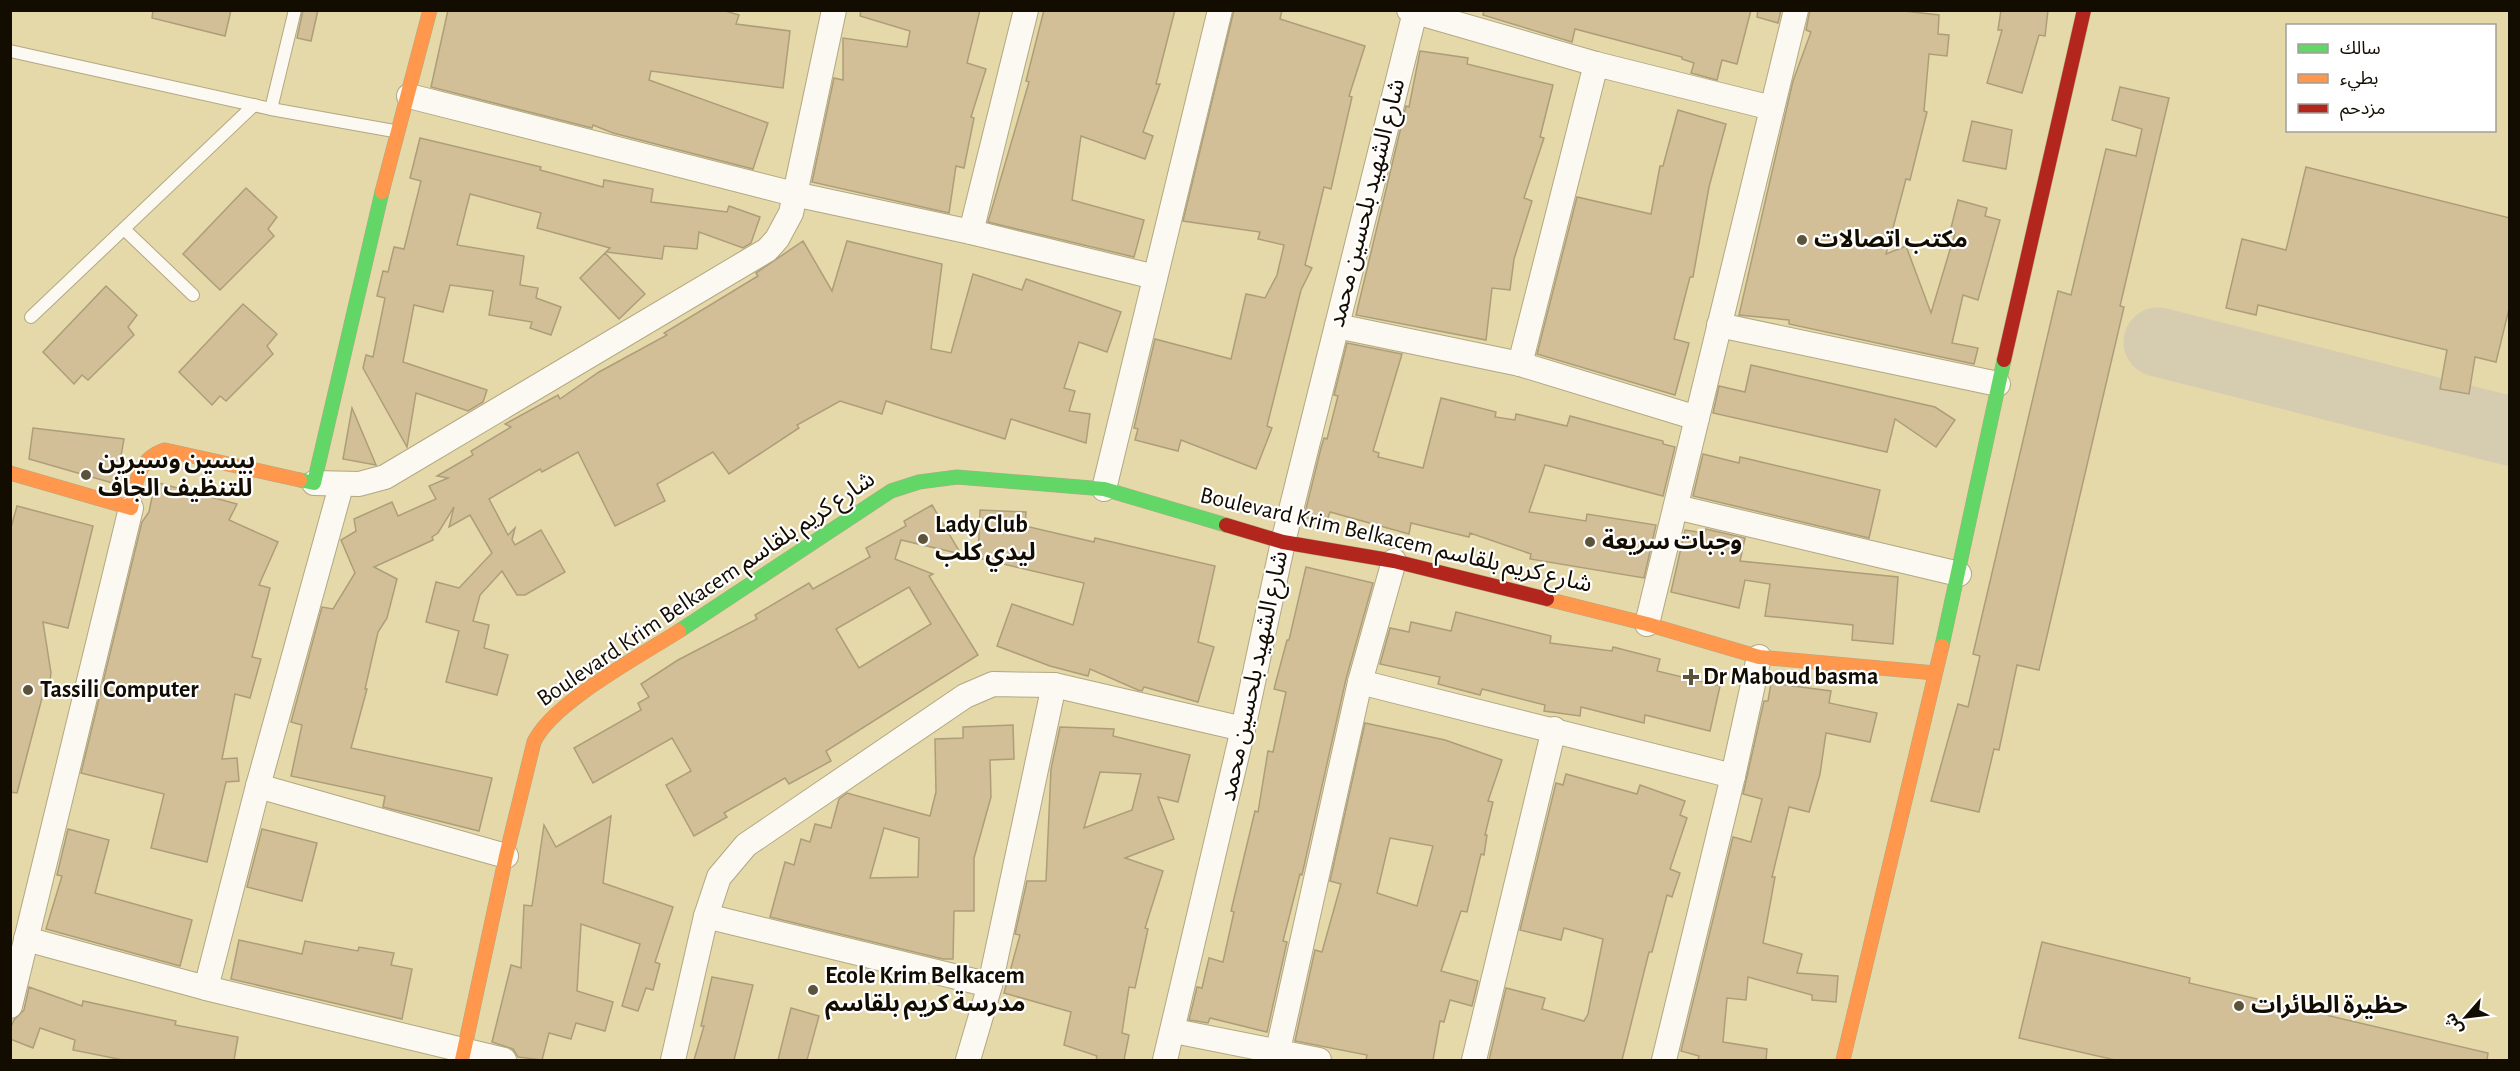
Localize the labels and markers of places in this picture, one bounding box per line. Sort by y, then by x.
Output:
place label: مكتب اتصالات [1814,228,1968,254]
marker: مكتب اتصالات [1795,233,1809,247]
place label: بيسين وسيرين للتنظيف الجاف [98,449,255,502]
marker: بيسين وسيرين للتنظيف الجاف [79,468,93,482]
place label: Lady Club ليدي كلب [935,513,1036,572]
place label: وجبات سريعة [1602,528,1742,555]
marker: Lady Club ليدي كلب [916,532,930,546]
marker: وجبات سريعة [1583,535,1597,549]
place label: Dr Maboud basma [1703,665,1878,689]
marker: Dr Maboud basma [1684,670,1698,684]
place label: Tassili Computer [40,678,199,702]
marker: Tassili Computer [21,683,35,697]
place label: Ecole Krim Belkacem مدرسة كريم بلقاسم [825,964,1025,1020]
marker: Ecole Krim Belkacem مدرسة كريم بلقاسم [806,983,820,997]
place label: حظيرة الطائرات [2251,994,2408,1019]
marker: حظيرة الطائرات [2232,999,2246,1013]

